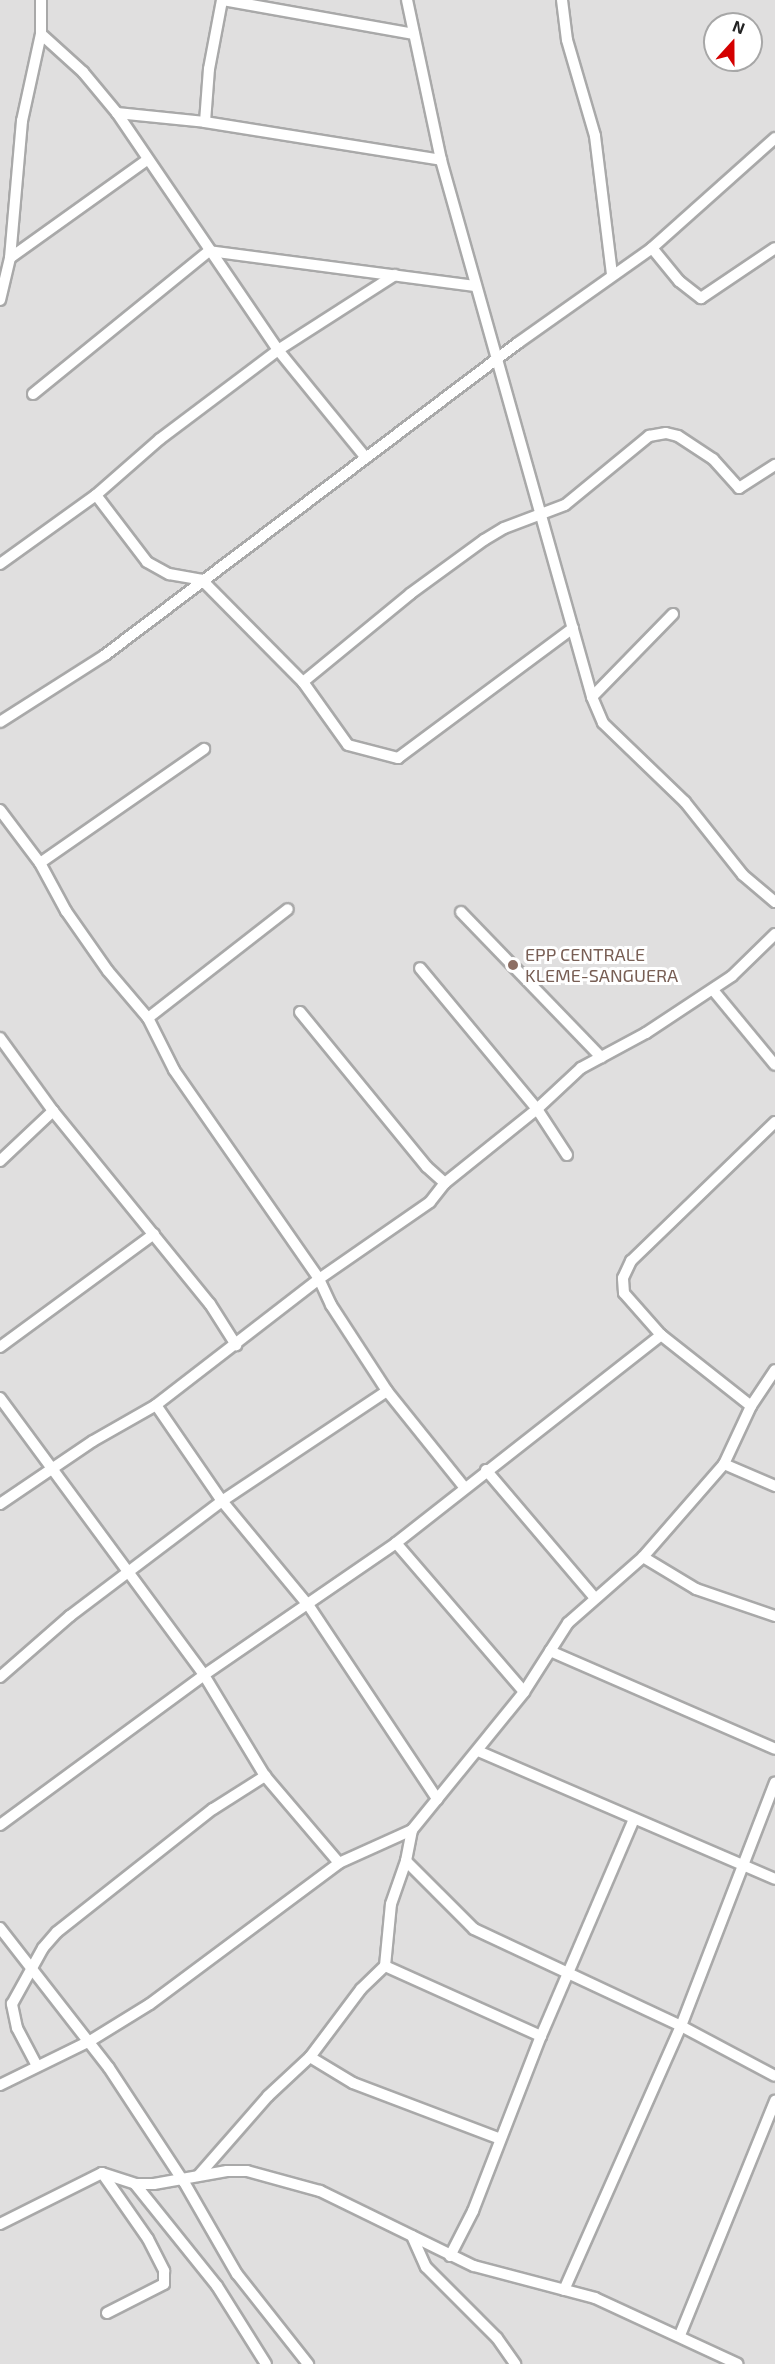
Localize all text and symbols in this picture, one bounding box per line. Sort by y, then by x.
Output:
north arrow [703,12,763,72]
text: N [730,16,748,38]
place label: EPP CENTRALE KLEME-SANGUERA [525,944,678,986]
marker: EPP CENTRALE KLEME-SANGUERA [506,958,520,972]

